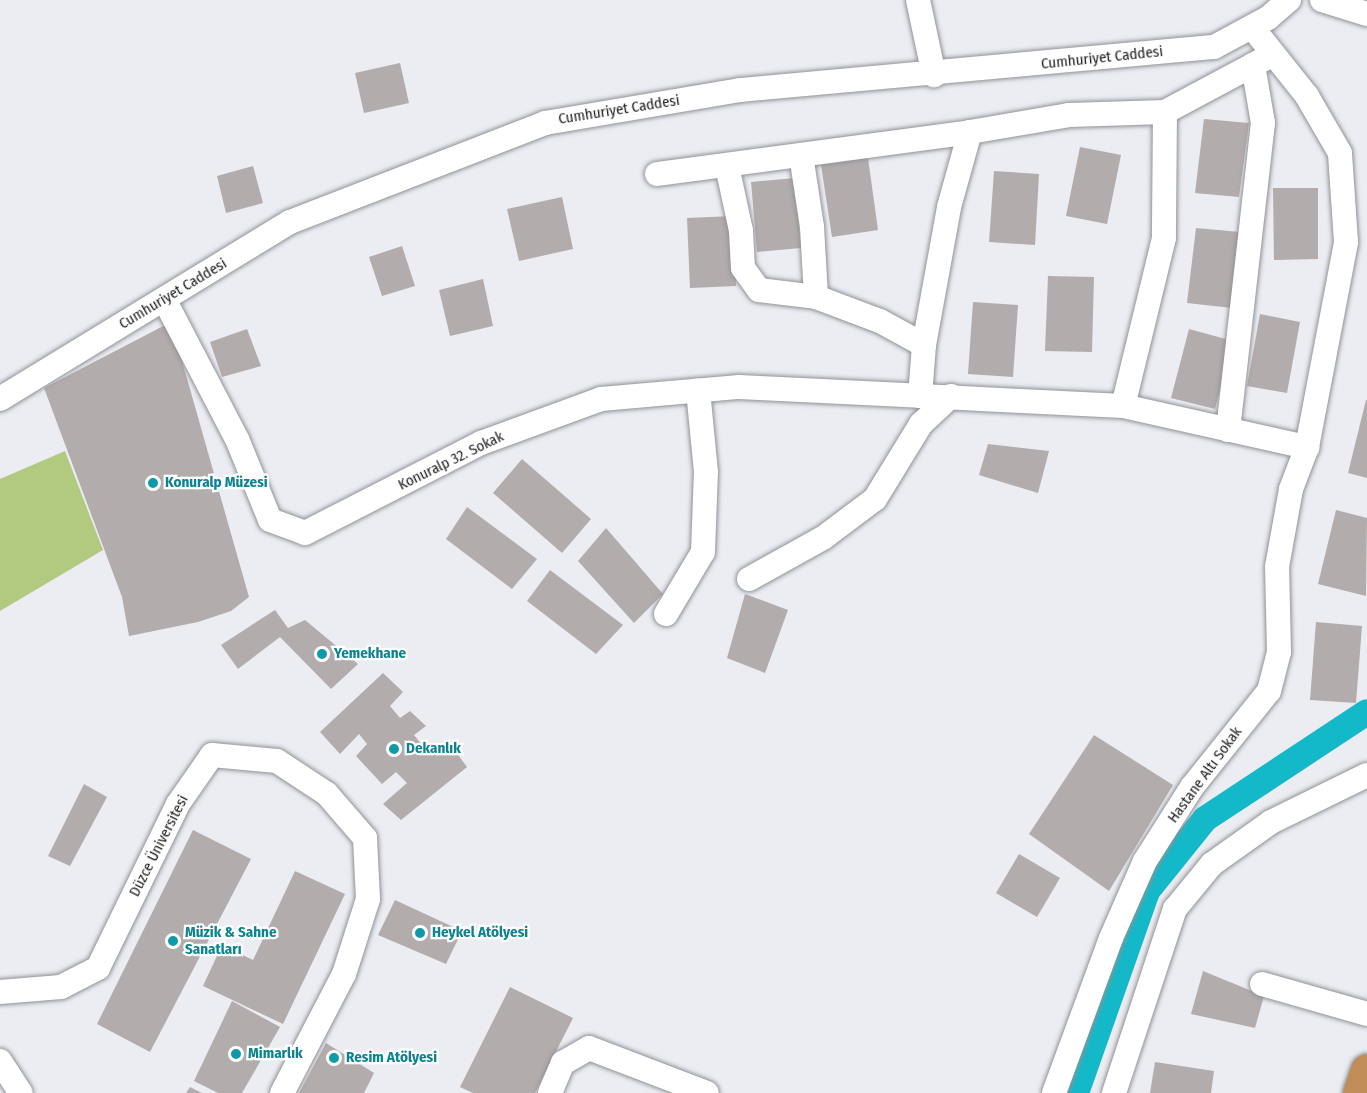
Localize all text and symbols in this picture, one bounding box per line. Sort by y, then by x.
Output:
street label: Cumhuriyet Caddesi [1040,43,1164,73]
street label: Cumhuriyet Caddesi [557,92,681,128]
street label: Cumhuriyet Caddesi [116,255,230,333]
street label: Konuralp 32. Sokak [395,428,507,494]
place label: Konuralp Müzesi [165,474,268,492]
marker: Konuralp Müzesi [146,476,160,490]
place label: Yemekhane [334,645,406,663]
marker: Yemekhane [315,647,329,661]
street label: Hastane Altı Sokak [1164,724,1246,826]
place label: Dekanlık [406,740,461,758]
marker: Dekanlık [387,742,401,756]
street label: Düzce Üniversitesi [126,792,192,900]
place label: Müzik & Sahne Sanatları [185,923,277,958]
place label: Heykel Atölyesi [432,924,528,942]
marker: Heykel Atölyesi [413,926,427,940]
marker: Müzik & Sahne Sanatları [166,934,180,948]
place label: Mimarlık [248,1045,303,1063]
marker: Mimarlık [229,1047,243,1061]
place label: Resim Atölyesi [346,1049,437,1067]
marker: Resim Atölyesi [327,1051,341,1065]

